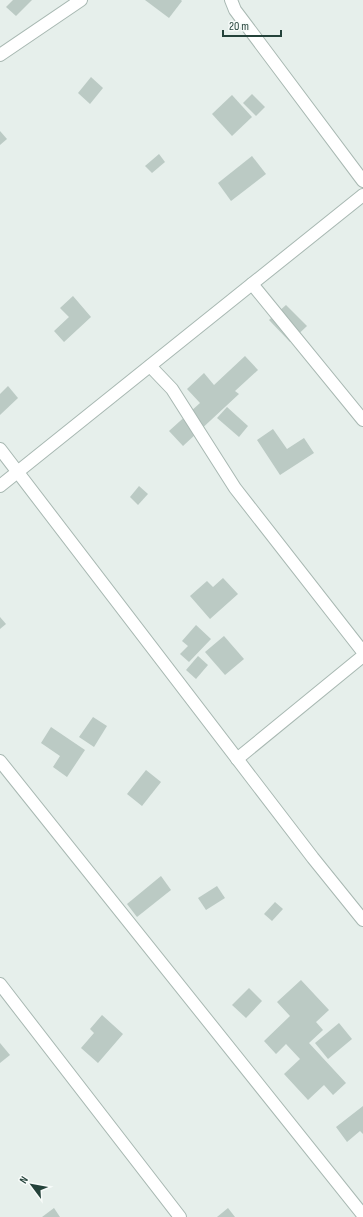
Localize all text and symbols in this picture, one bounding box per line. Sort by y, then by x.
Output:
scale bar [223,12,281,38]
text: 20 m [229,19,249,34]
north arrow [12,1165,52,1205]
text: N [17,1174,31,1186]

